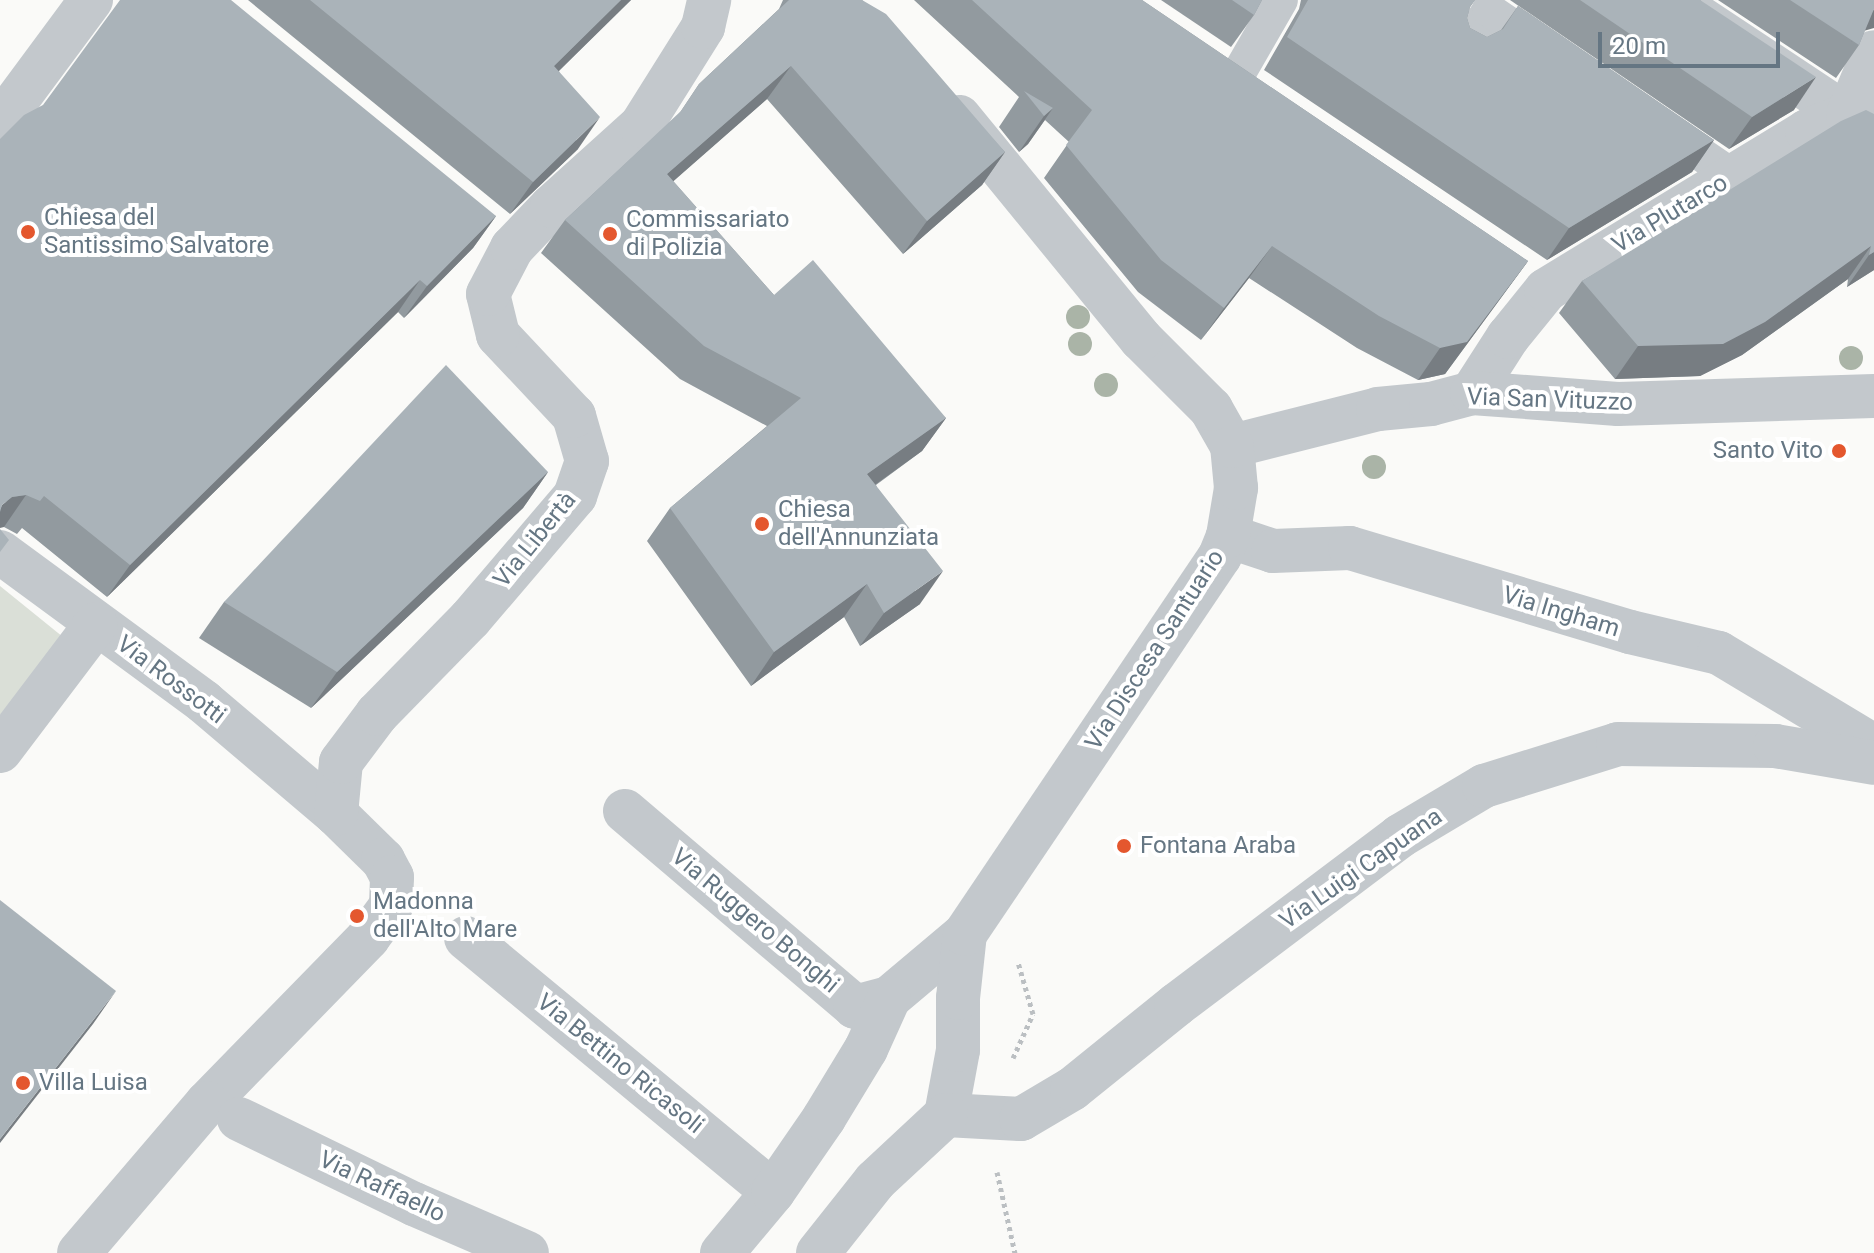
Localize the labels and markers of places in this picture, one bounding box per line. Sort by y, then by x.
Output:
place label: Chiesa del Santissimo Salvatore [44,204,269,260]
place label: Commissariato di Polizia [626,206,789,262]
marker: Chiesa del Santissimo Salvatore [19,223,37,241]
marker: Commissariato di Polizia [601,225,619,243]
place label: Santo Vito [1713,437,1823,465]
marker: Santo Vito [1830,442,1848,460]
place label: Chiesa dell'Annunziata [778,496,939,552]
marker: Chiesa dell'Annunziata [753,515,771,533]
place label: Fontana Araba [1140,832,1296,860]
marker: Fontana Araba [1115,837,1133,855]
place label: Madonna dell'Alto Mare [373,888,517,944]
marker: Madonna dell'Alto Mare [348,907,366,925]
place label: Villa Luisa [39,1069,148,1097]
marker: Villa Luisa [14,1074,32,1092]

